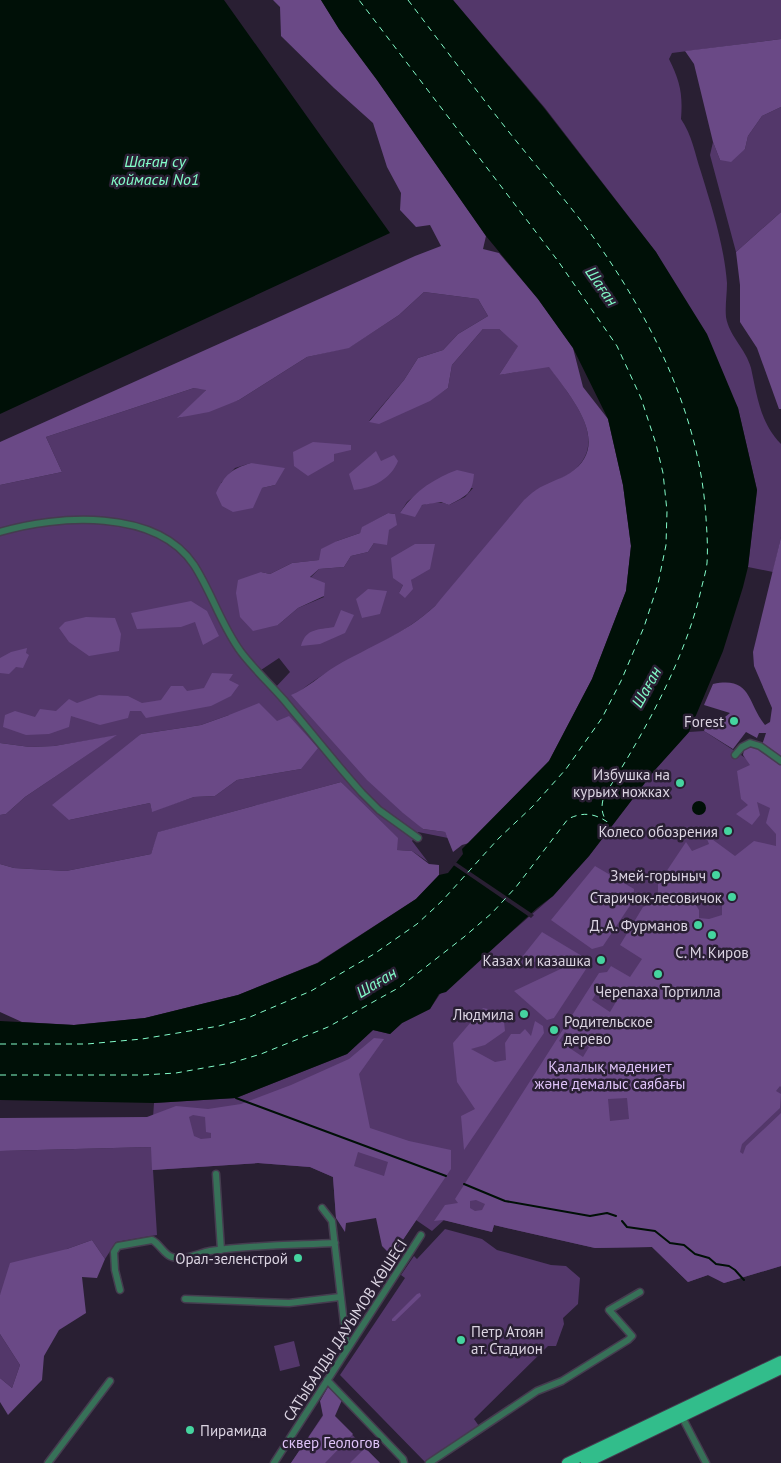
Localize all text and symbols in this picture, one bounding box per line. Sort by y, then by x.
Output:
water label: Шаған су қоймасы No1 [111,151,199,189]
water label: Шаған [581,262,623,310]
water label: Шаған [627,662,666,711]
place label: Forest [684,712,724,731]
marker: Forest [728,715,740,727]
place label: Избушка на курьих ножках [573,765,670,801]
marker: Избушка на курьих ножках [674,777,686,789]
place label: Колесо обозрения [599,822,718,841]
marker: Колесо обозрения [722,825,734,837]
place label: Змей-горыныч [610,866,706,885]
marker: Змей-горыныч [710,869,722,881]
place label: Старичок-лесовичок [590,888,723,907]
marker: Старичок-лесовичок [726,891,738,903]
place label: Д. А. Фурманов [590,916,688,935]
marker: Д. А. Фурманов [692,919,704,931]
marker: С. М. Киров [706,929,718,941]
place label: С. М. Киров [675,943,749,962]
place label: Казах и казашка [483,951,591,970]
marker: Казах и казашка [595,954,607,966]
water label: Шаған [352,962,400,1002]
marker: Черепаха Тортилла [652,968,664,980]
place label: Черепаха Тортилла [595,982,721,1001]
place label: Людмила [452,1005,514,1024]
marker: Людмила [518,1008,530,1020]
place label: Родительское дерево [564,1012,653,1048]
marker: Родительское дерево [548,1024,560,1036]
park label: Қалалық мәдениет және демалыс саябағы [535,1057,685,1093]
street label: САТЫБАЛДЫ ДАУЫМОВ КӨШЕСІ [279,1235,411,1425]
place label: Орал-зеленстрой [175,1249,288,1268]
marker: Орал-зеленстрой [292,1252,304,1264]
place label: Петр Атоян ат. Стадион [471,1322,544,1358]
marker: Петр Атоян ат. Стадион [455,1334,467,1346]
place label: Пирамида [200,1421,267,1440]
marker: Пирамида [184,1424,196,1436]
park label: сквер Геологов [282,1433,380,1452]

